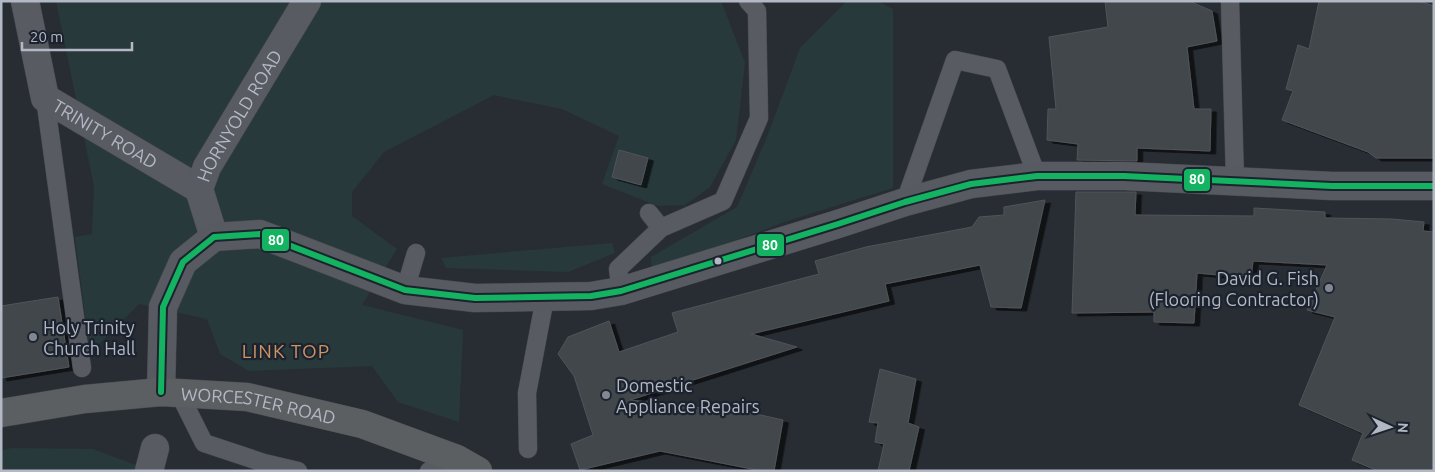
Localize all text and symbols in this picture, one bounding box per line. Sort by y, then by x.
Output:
scale bar [22,20,132,52]
text: 20 m [30,28,63,45]
street label: HORNYOLD ROAD [193,46,285,184]
street label: TRINITY ROAD [49,95,161,172]
line badge: 80 [1183,168,1211,192]
text: 80 [1189,171,1205,187]
line badge: 80 [261,228,290,252]
text: 80 [268,232,284,248]
line badge: 80 [756,233,785,257]
text: 80 [762,237,778,253]
unlabelled marker [713,256,723,266]
place label: David G. Fish (Flooring Contractor) [1149,268,1319,310]
marker: David G. Fish (Flooring Contractor) [1323,282,1335,294]
place label: Holy Trinity Church Hall [43,317,136,358]
marker: Holy Trinity Church Hall [27,331,39,343]
district label: LINK TOP [242,340,330,362]
place label: Domestic Appliance Repairs [616,375,760,416]
street label: WORCESTER ROAD [180,383,338,428]
marker: Domestic Appliance Repairs [600,389,612,401]
north arrow [1365,402,1415,452]
text: N [1395,422,1411,433]

